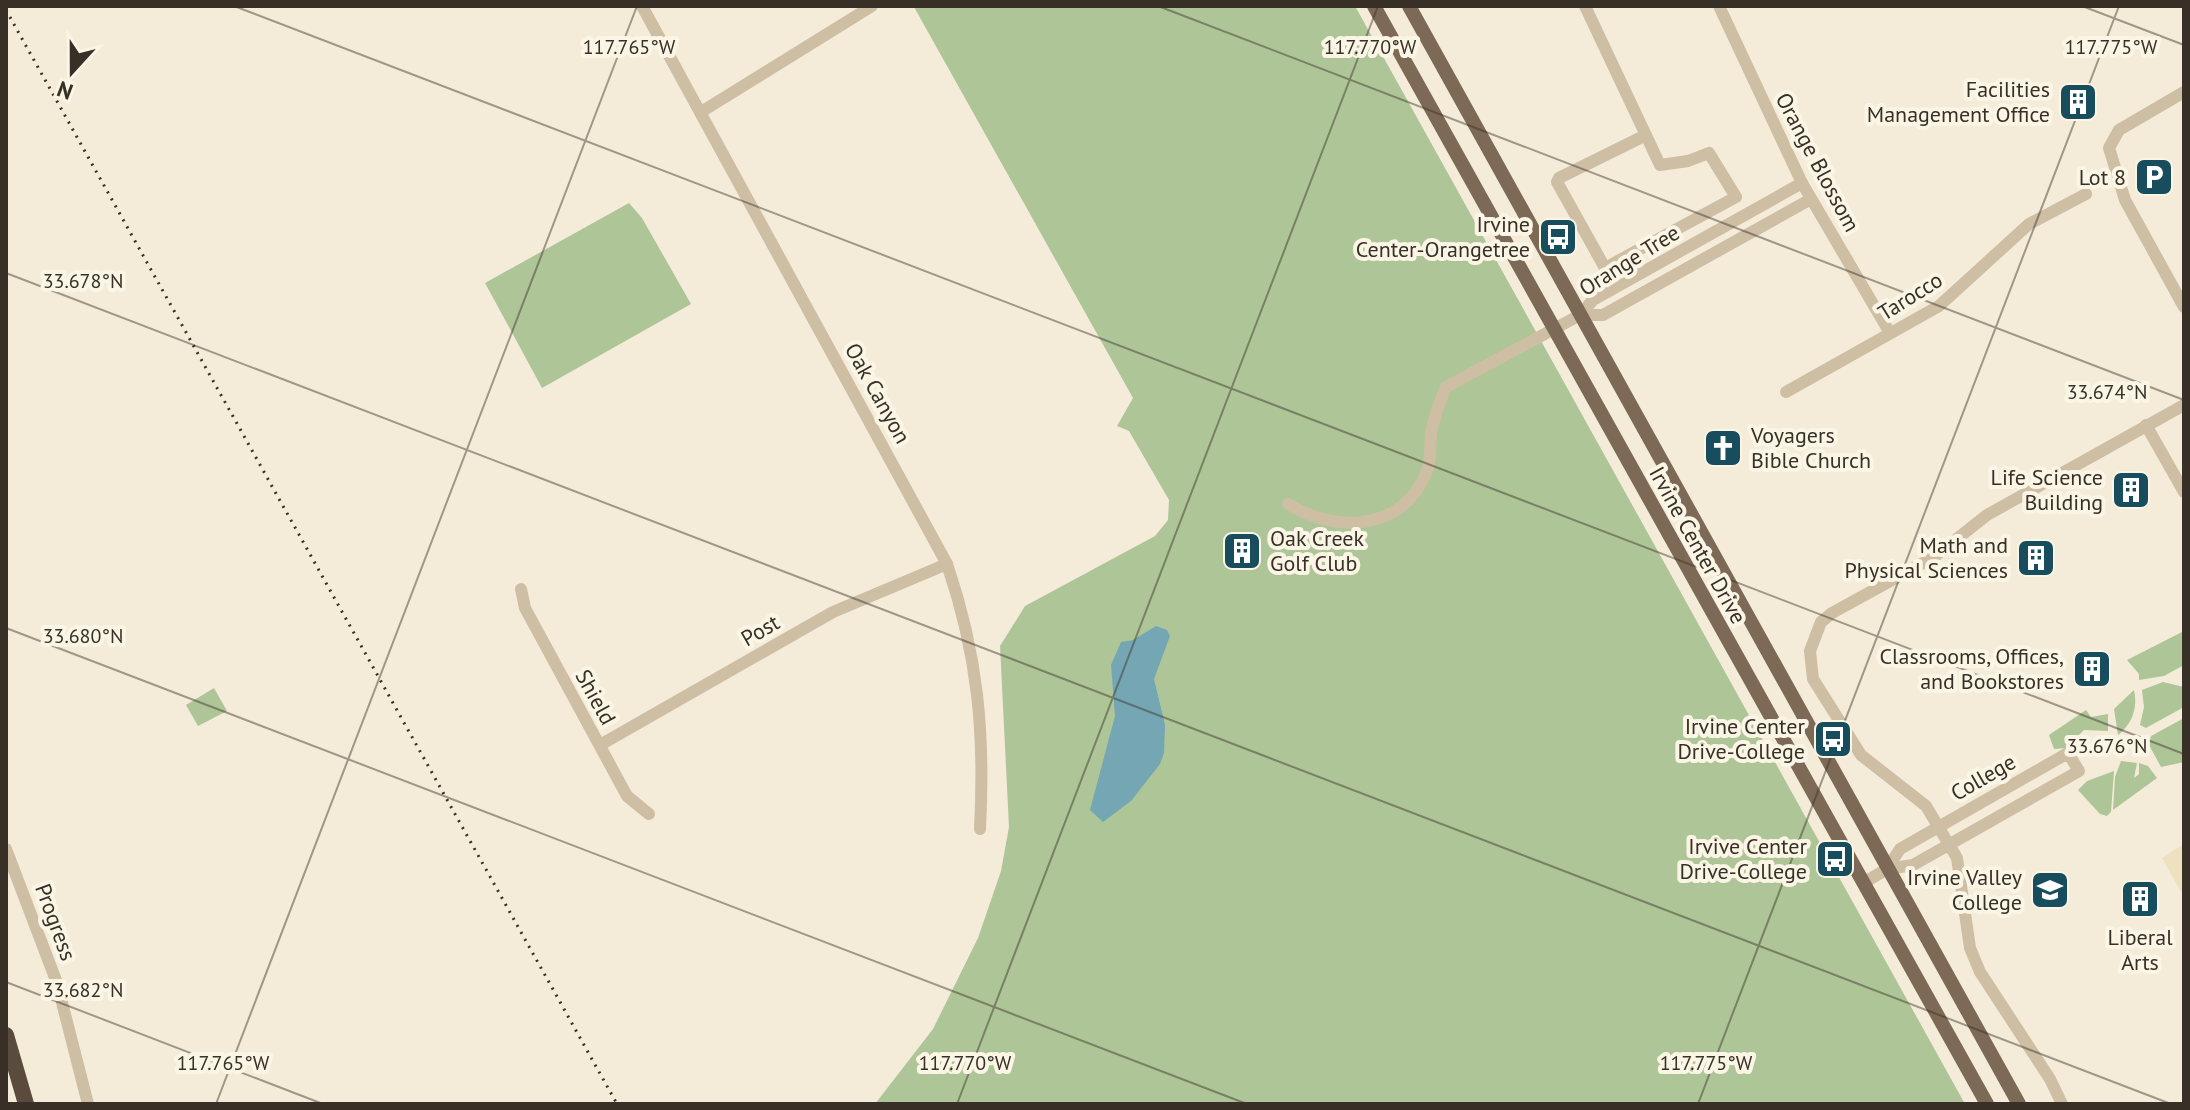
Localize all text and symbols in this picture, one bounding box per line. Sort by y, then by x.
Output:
north arrow [32,32,112,112]
text: 117.765°W [583,34,676,60]
text: 117.770°W [1324,34,1417,60]
text: 117.775°W [2065,34,2158,60]
text: N [53,75,77,106]
place label: Facilities Management Office [1867,75,2050,128]
building icon: Facilities Management Office [2057,81,2099,123]
street label: Orange Blossom [1770,88,1866,236]
parking icon: Lot 8 [2133,156,2175,198]
place label: Lot 8 [2079,163,2126,191]
place label: Irvine Center-Orangetree [1356,210,1530,263]
bus stop icon: Irvine Center-Orangetree [1537,216,1579,258]
street label: Orange Tree [1574,218,1684,302]
street label: Tarocco [1873,265,1947,327]
text: 33.678°N [43,268,123,294]
street label: Oak Canyon [839,338,917,448]
text: 33.674°N [2067,379,2147,405]
place label: Voyagers Bible Church [1750,421,1871,474]
church icon: Voyagers Bible Church [1702,427,1744,469]
street label: Irvine Center Drive [1643,461,1753,629]
place label: Life Science Building [1991,463,2103,516]
building icon: Life Science Building [2110,469,2152,511]
place label: Oak Creek Golf Club [1270,524,1364,577]
building icon: Oak Creek Golf Club [1221,530,1263,572]
place label: Math and Physical Sciences [1845,531,2008,584]
building icon: Math and Physical Sciences [2015,537,2057,579]
street label: Post [736,608,785,652]
text: 33.680°N [43,623,123,649]
place label: Classrooms, Offices, and Bookstores [1880,642,2064,695]
building icon: Classrooms, Offices, and Bookstores [2071,648,2113,690]
street label: Shield [569,664,623,730]
place label: Irvine Center Drive-College [1677,712,1806,765]
bus stop icon: Irvine Center Drive-College [1812,718,1854,760]
text: 33.676°N [2067,733,2147,759]
street label: College [1946,747,2020,807]
place label: Irvive Center Drive-College [1679,832,1808,885]
bus stop icon: Irvive Center Drive-College [1814,838,1856,880]
place label: Irvine Valley College [1907,863,2023,916]
school or university icon: Irvine Valley College [2029,869,2071,911]
building icon: Liberal Arts [2119,878,2161,920]
street label: Progress [29,880,83,964]
place label: Liberal Arts [2107,923,2173,976]
text: 33.682°N [43,977,123,1003]
text: 117.765°W [177,1050,270,1076]
text: 117.770°W [919,1050,1012,1076]
text: 117.775°W [1660,1050,1753,1076]

